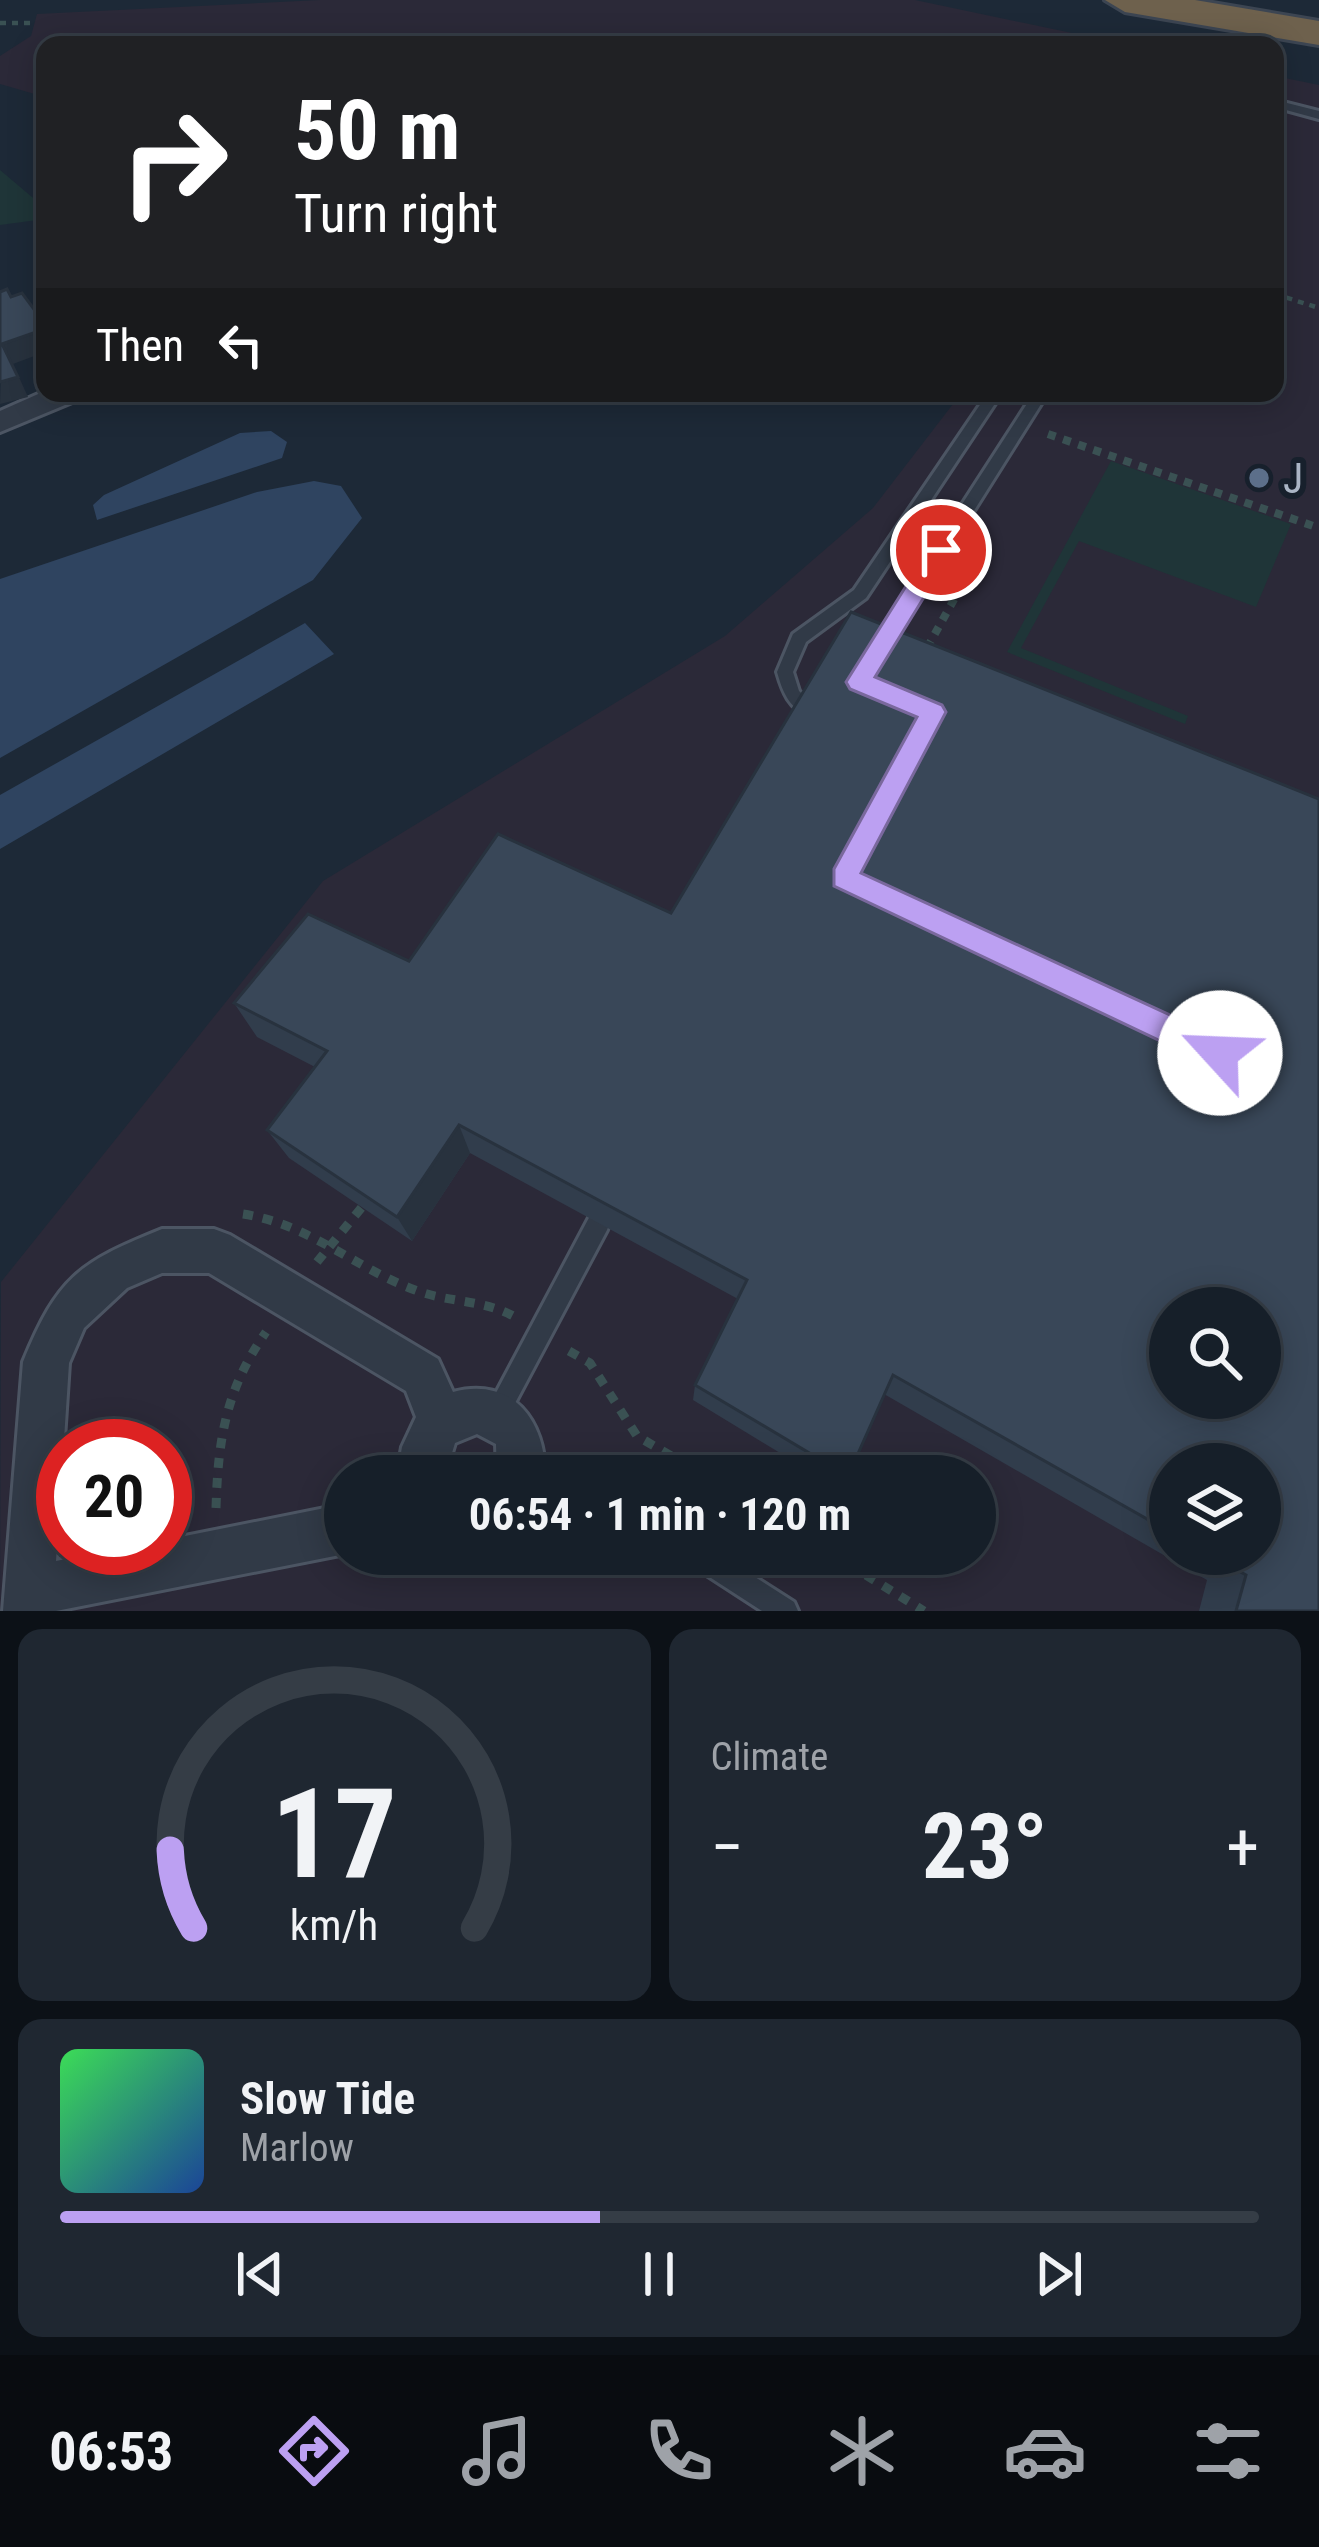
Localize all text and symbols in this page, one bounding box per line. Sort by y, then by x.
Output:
text: 50 m [294,81,461,180]
icon: right [96,84,252,240]
text: Turn right [294,182,498,245]
icon: left [208,312,274,378]
text: Then [96,319,184,372]
place label: J [1283,454,1303,503]
marker: J [1246,465,1272,491]
pin [890,499,992,601]
icon: arrive [908,517,974,583]
position arrow [1157,990,1283,1116]
map controls [1149,1287,1281,1575]
button: search [1149,1287,1281,1419]
speed limit sign: 20 [36,1419,192,1575]
button: layers [1149,1443,1281,1575]
text: 06:54 · 1 min · 120 m [469,1488,851,1541]
text: Climate [711,1734,828,1780]
text: 17 [271,1761,397,1907]
text: 23° [922,1795,1048,1900]
text: − [711,1809,744,1886]
text: + [1226,1809,1259,1886]
text: km/h [290,1900,378,1950]
text: Slow Tide [240,2072,415,2125]
text: Marlow [240,2125,354,2171]
icon: previous [227,2241,293,2307]
icon: pause [626,2241,692,2307]
icon: next [1026,2241,1092,2307]
icon: directions [272,2409,356,2493]
icon: music [455,2409,539,2493]
icon: phone [637,2409,721,2493]
icon: climate [820,2409,904,2493]
icon: car [1003,2409,1087,2493]
icon: filters [1186,2409,1270,2493]
text: 06:53 [49,2420,173,2483]

